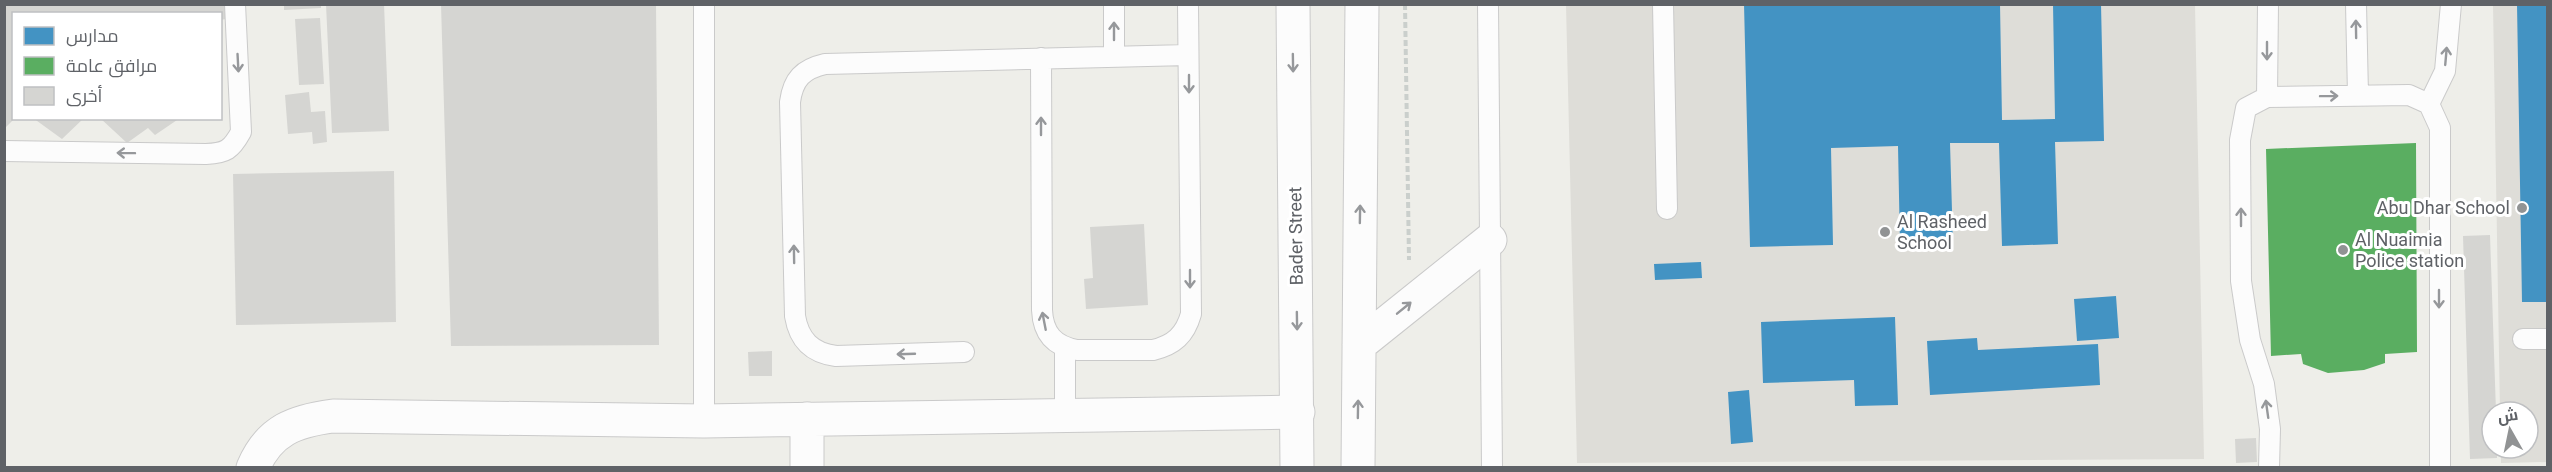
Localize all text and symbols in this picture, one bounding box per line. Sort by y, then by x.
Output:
legend [12,12,222,120]
one-way arrow [2351,19,2362,39]
one-way arrow [1108,21,1120,41]
text: مدارس [66,25,119,47]
one-way arrow [2261,40,2273,60]
one-way arrow [2441,46,2452,66]
one-way arrow [233,52,244,72]
one-way arrow [1288,52,1299,72]
text: مرافق عامة [66,55,157,78]
one-way arrow [1183,73,1195,93]
text: أخرى [66,85,103,107]
one-way arrow [2318,90,2338,102]
one-way arrow [1035,117,1047,137]
one-way arrow [116,147,136,159]
street label: Bader Street [1284,186,1307,286]
place label: Abu Dhar School [2377,197,2510,218]
marker: Abu Dhar School [2515,201,2529,215]
one-way arrow [1354,205,1366,225]
one-way arrow [2235,208,2247,228]
place label: Al Rasheed School [1897,211,1987,253]
marker: Al Rasheed School [1878,225,1892,239]
place label: Al Nuaimia Police station [2355,229,2464,271]
marker: Al Nuaimia Police station [2336,243,2350,257]
one-way arrow [788,245,800,265]
one-way arrow [1184,268,1196,288]
one-way arrow [2433,289,2445,309]
one-way arrow [1396,301,1412,314]
one-way arrow [1291,310,1303,330]
one-way arrow [1038,312,1049,331]
one-way arrow [896,348,916,360]
one-way arrow [1353,400,1364,420]
one-way arrow [2262,400,2273,420]
north arrow [2480,400,2540,460]
text: ش [2496,405,2519,427]

